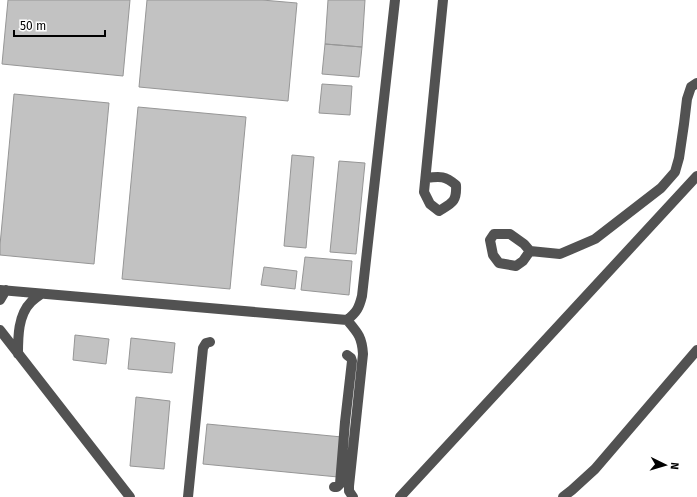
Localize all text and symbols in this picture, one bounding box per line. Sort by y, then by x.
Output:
scale bar [14,12,105,38]
text: 50 m [20,19,46,33]
north arrow [645,445,685,485]
text: N [668,462,681,470]

